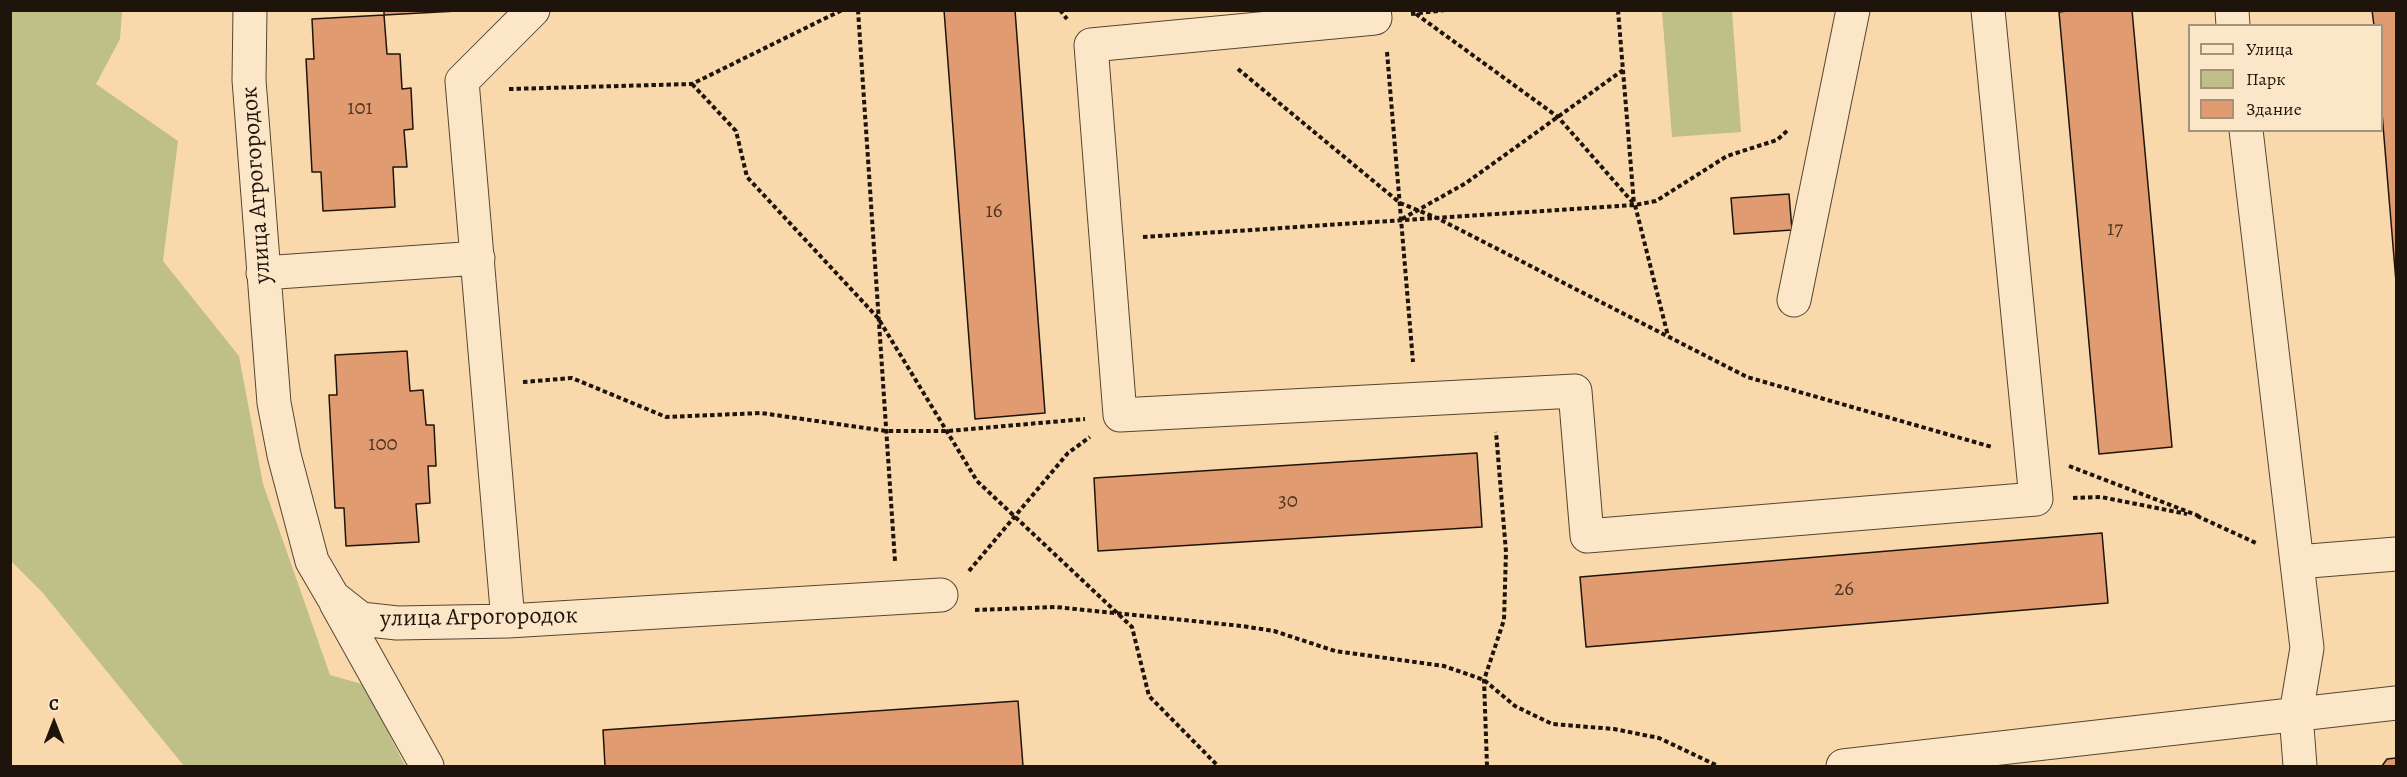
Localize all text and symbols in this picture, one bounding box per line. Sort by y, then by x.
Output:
legend [2188,24,2383,132]
text: Улица [2246,37,2293,61]
text: Парк [2246,67,2286,91]
street label: улица Агрогородок [236,85,278,285]
house number: 101 [347,96,373,122]
text: Здание [2246,97,2302,121]
house number: 16 [986,199,1002,225]
house number: 17 [2107,217,2123,243]
house number: 100 [368,432,398,458]
house number: 30 [1278,489,1298,515]
house number: 26 [1834,577,1854,603]
street label: улица Агрогородок [380,602,578,634]
north arrow [24,693,84,753]
text: С [49,694,59,716]

